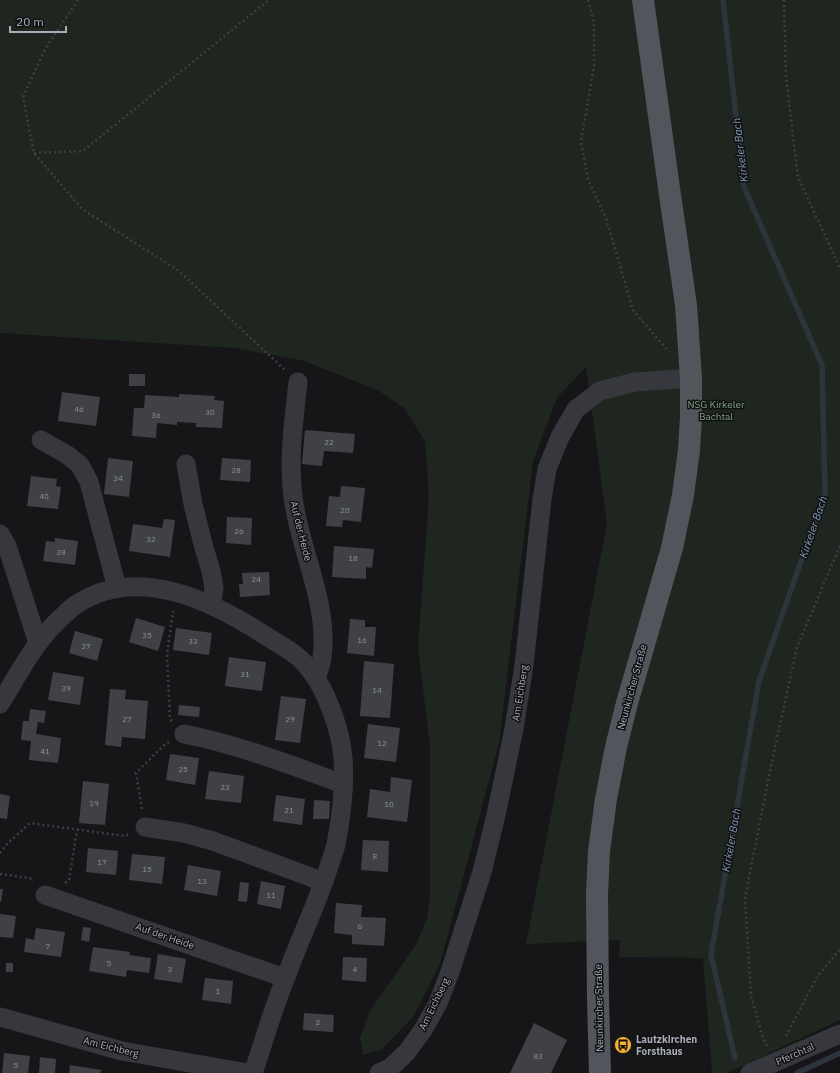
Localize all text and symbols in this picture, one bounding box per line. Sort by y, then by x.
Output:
scale bar [10,8,66,34]
text: 20 m [16,14,44,29]
water label: Kirkeler Bach [729,117,751,183]
park label: NSG Kirkeler Bachtal [687,398,745,423]
house number: 46 [74,404,84,414]
house number: 30 [205,407,215,417]
house number: 36 [151,410,161,420]
house number: 22 [324,437,334,447]
house number: 28 [231,465,241,475]
house number: 34 [113,473,123,483]
house number: 40 [39,491,49,501]
water label: Kirkeler Bach [796,494,830,560]
street label: Auf der Heide [287,500,315,563]
house number: 20 [340,505,350,515]
house number: 26 [234,526,244,536]
house number: 32 [146,534,156,544]
house number: 38 [56,547,66,557]
house number: 18 [348,553,358,563]
house number: 24 [251,574,261,584]
house number: 35 [142,630,152,640]
house number: 16 [357,635,367,645]
house number: 33 [188,636,198,646]
house number: 37 [81,641,91,651]
street label: Neunkircher Straße [614,642,650,731]
street label: Am Eichberg [509,663,531,722]
house number: 31 [240,669,250,679]
house number: 39 [61,683,71,693]
house number: 14 [372,685,382,695]
house number: 27 [122,714,132,724]
house number: 29 [285,714,295,724]
house number: 12 [377,738,387,748]
house number: 41 [40,746,50,756]
house number: 25 [178,764,188,774]
house number: 23 [220,782,230,792]
house number: 19 [89,798,99,808]
house number: 10 [384,799,394,809]
house number: 21 [284,805,294,815]
water label: Kirkeler Bach [718,807,744,873]
house number: 8 [373,851,378,861]
house number: 17 [97,857,107,867]
house number: 15 [142,864,152,874]
house number: 13 [197,876,207,886]
house number: 11 [266,890,276,900]
street label: Auf der Heide [134,920,197,952]
house number: 6 [358,921,363,931]
house number: 7 [46,941,51,951]
house number: 5 [107,958,112,968]
house number: 3 [168,964,173,974]
house number: 4 [353,964,358,974]
street label: Neunkircher Straße [592,964,606,1052]
street label: Am Eichberg [416,975,453,1032]
house number: 1 [216,986,221,996]
house number: 2 [316,1017,321,1027]
place label: Lautzkirchen Forsthaus [636,1033,697,1058]
street label: Am Eichberg [82,1034,141,1060]
bus stop icon: Lautzkirchen Forsthaus [613,1035,633,1055]
street label: Pferchtal [774,1040,816,1068]
house number: 83 [533,1051,543,1061]
house number: 5 [14,1060,19,1070]

